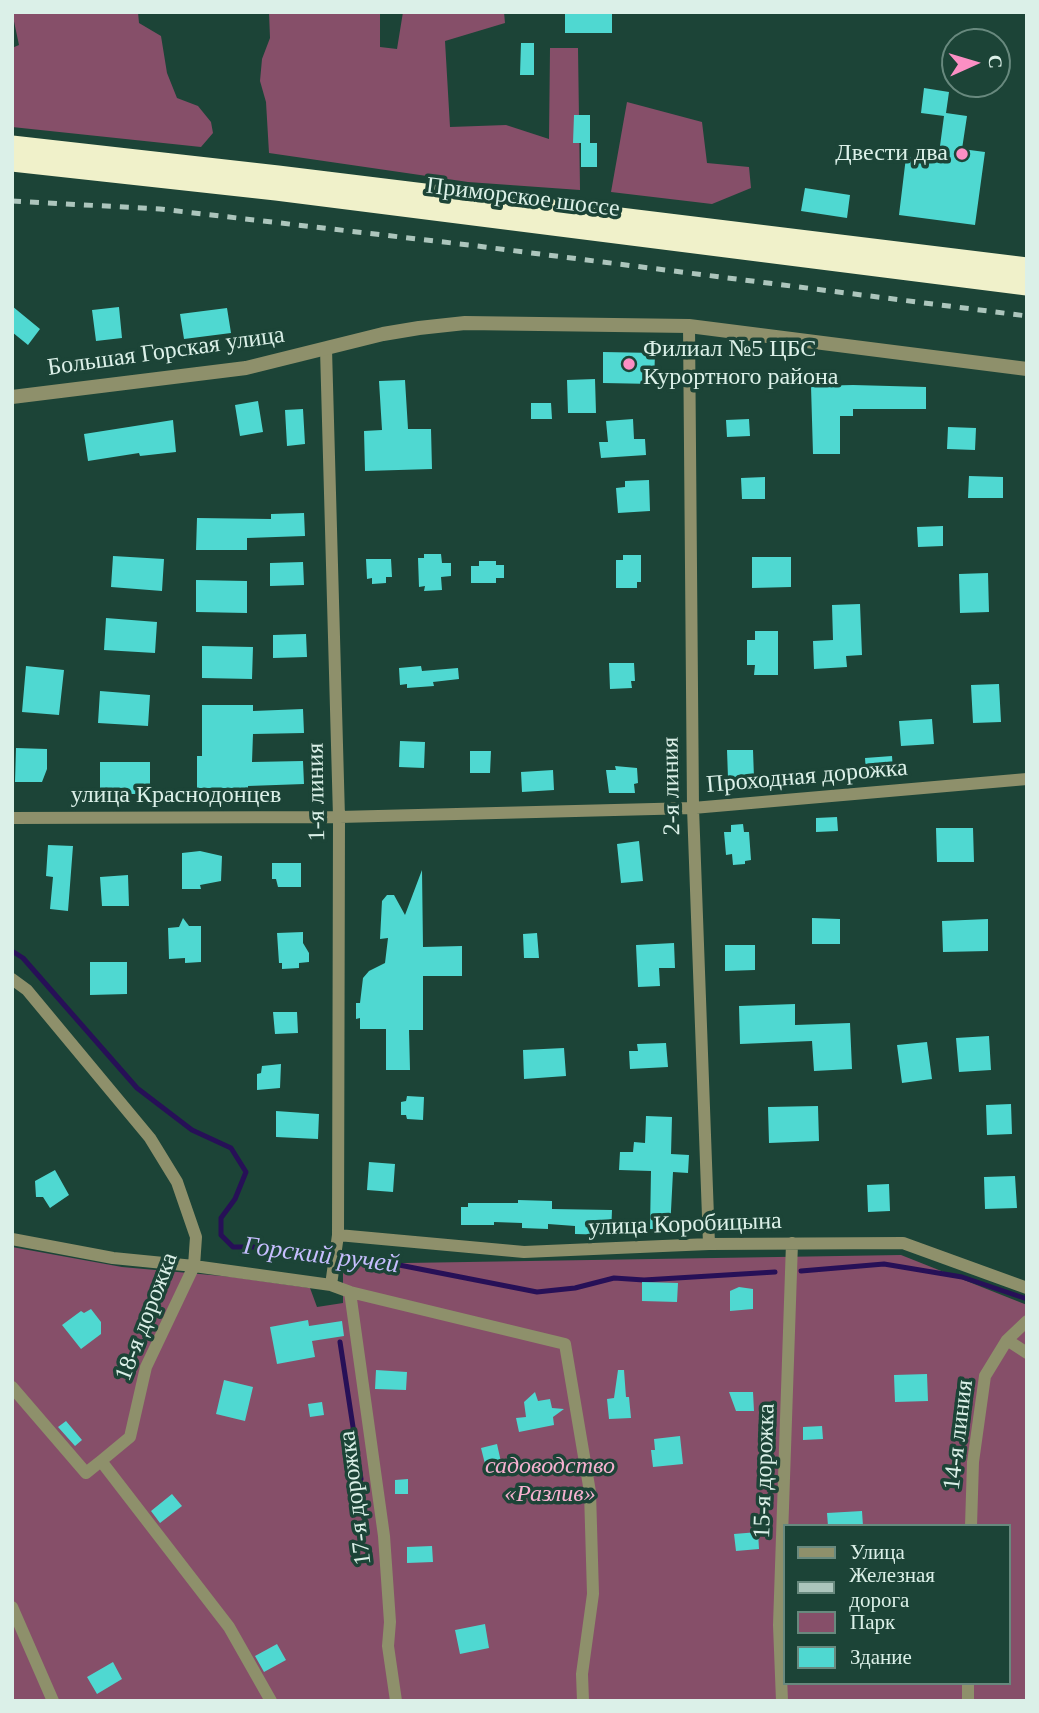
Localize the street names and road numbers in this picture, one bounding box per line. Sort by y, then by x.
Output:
street label: Приморское шоссе [425,172,621,224]
street label: Большая Горская улица [46,321,286,383]
street label: 2-я линия [657,736,687,836]
street label: 1-я линия [302,742,332,842]
street label: Проходная дорожка [705,754,909,800]
street label: улица Краснодонцев [71,782,281,810]
street label: улица Коробицына [588,1207,782,1243]
street label: 18-я дорожка [109,1249,185,1385]
street label: 14-я линия [938,1378,980,1492]
street label: 15-я дорожка [748,1403,782,1539]
street label: 17-я дорожка [333,1429,379,1567]

